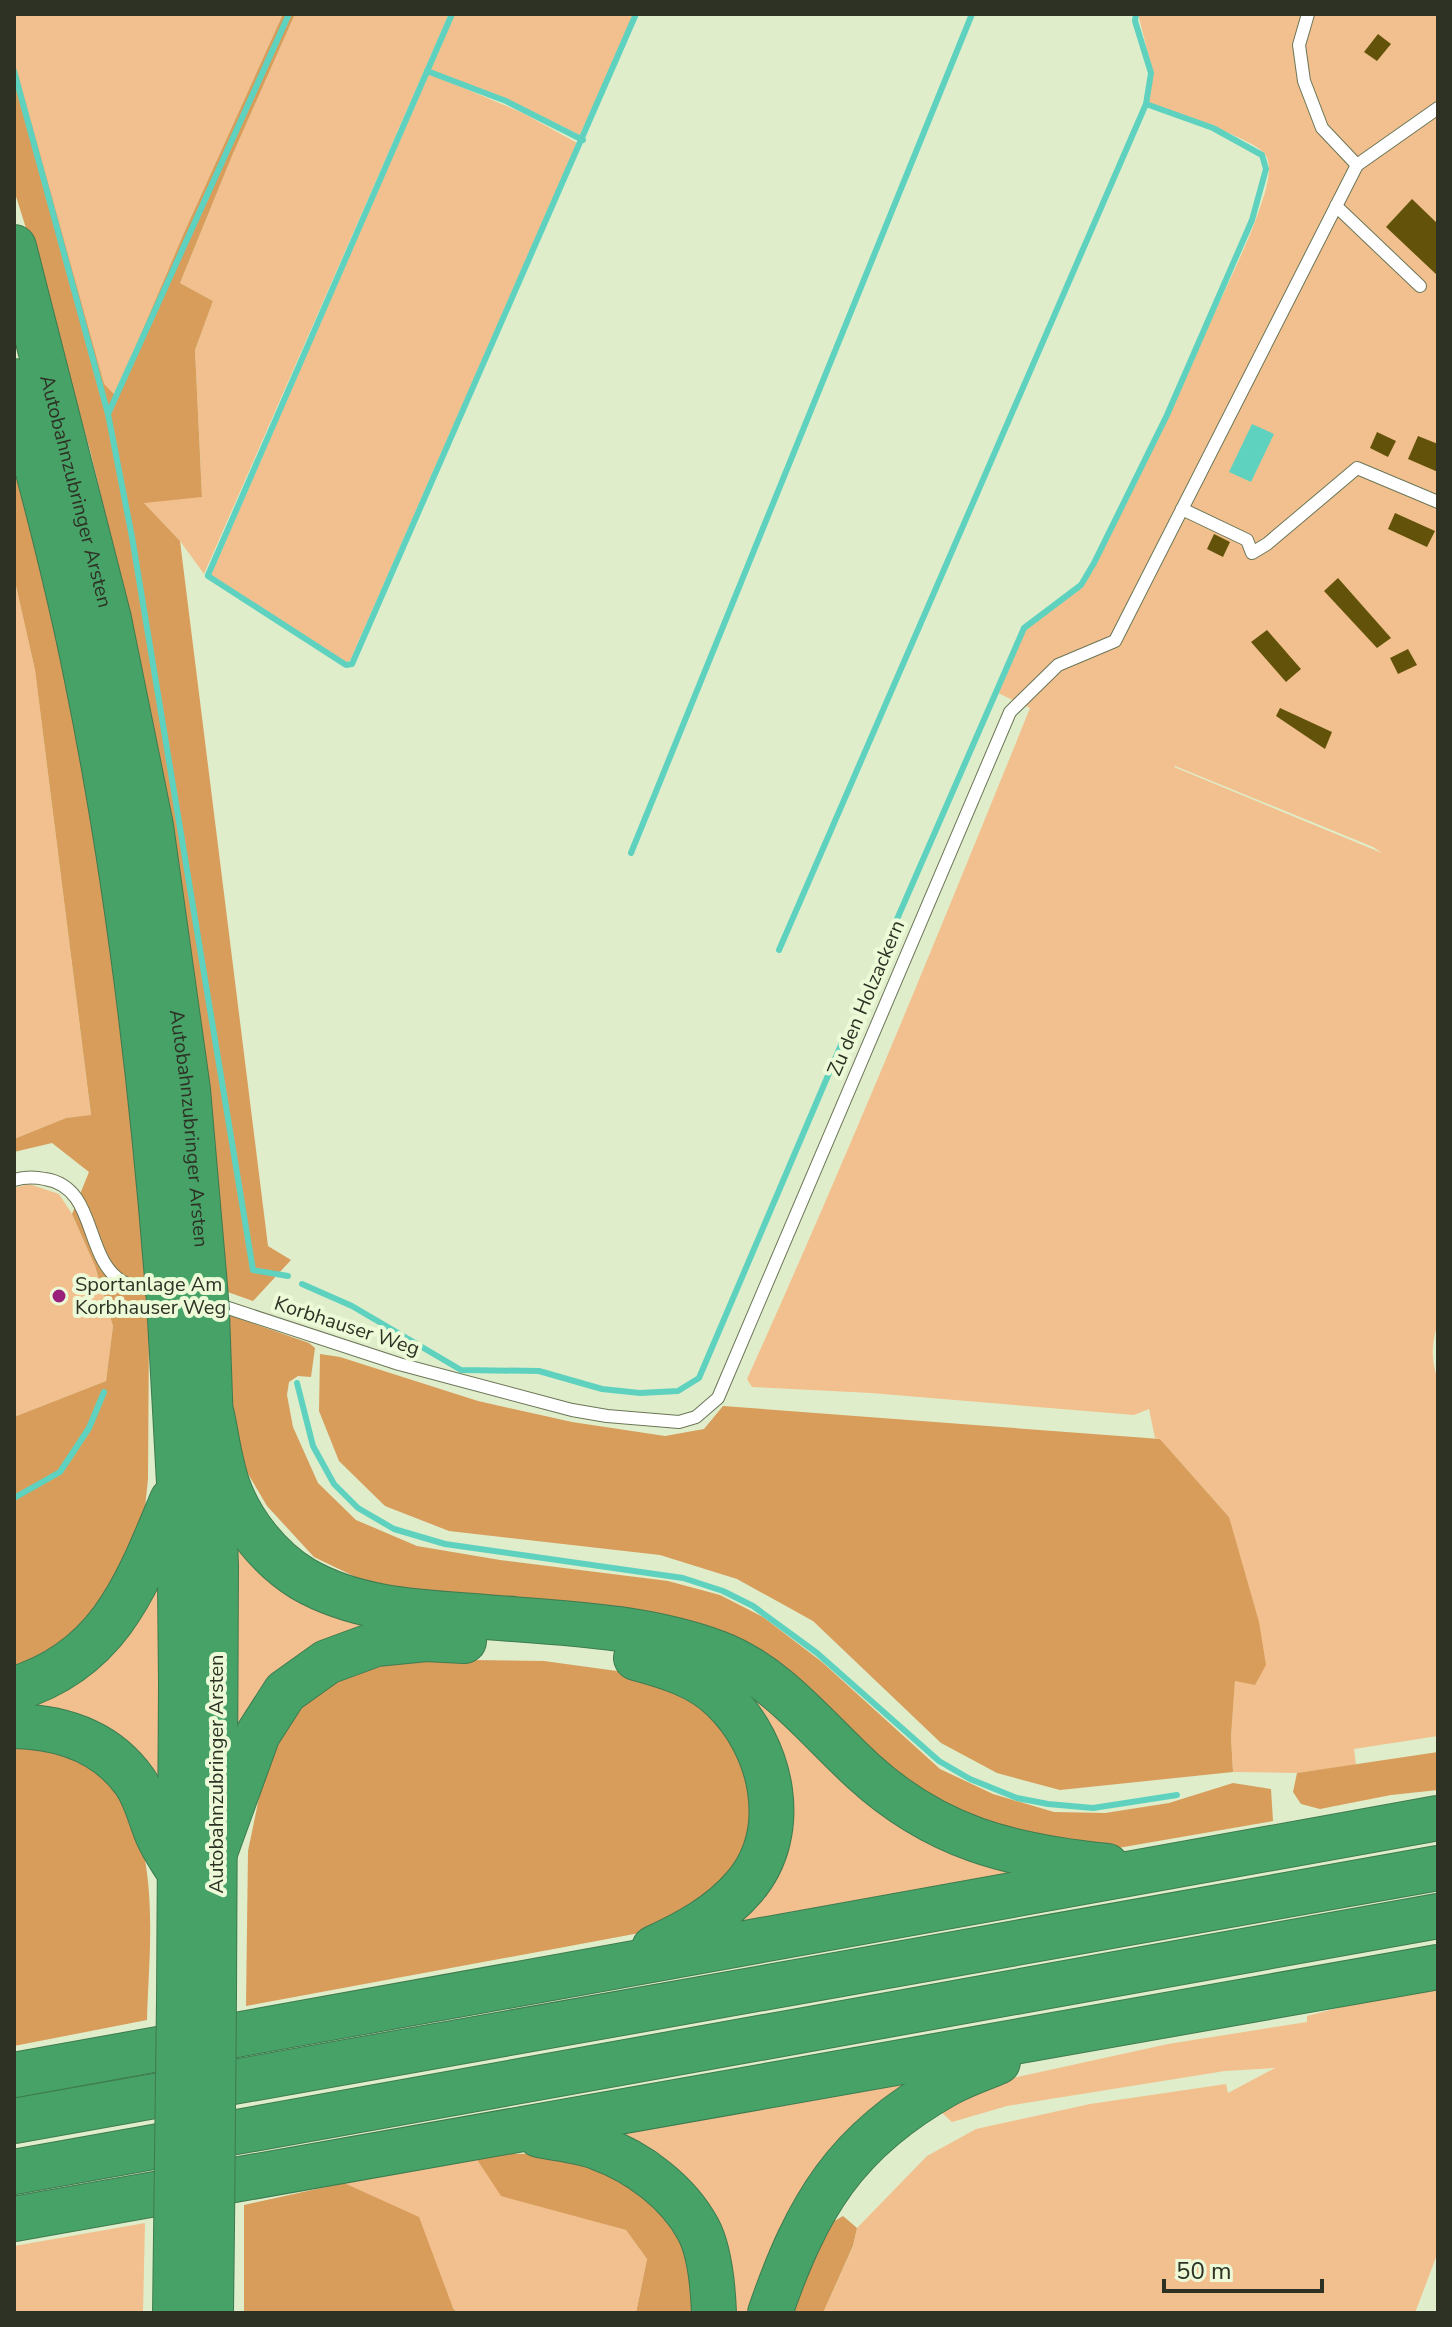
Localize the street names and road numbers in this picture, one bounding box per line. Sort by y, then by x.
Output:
street label: Autobahnzubringer Arsten [34,372,119,610]
street label: Zu den Holzackern [821,916,911,1080]
street label: Autobahnzubringer Arsten [163,1008,215,1248]
street label: Korbhauser Weg [271,1290,423,1362]
street label: Autobahnzubringer Arsten [203,1655,230,1893]

